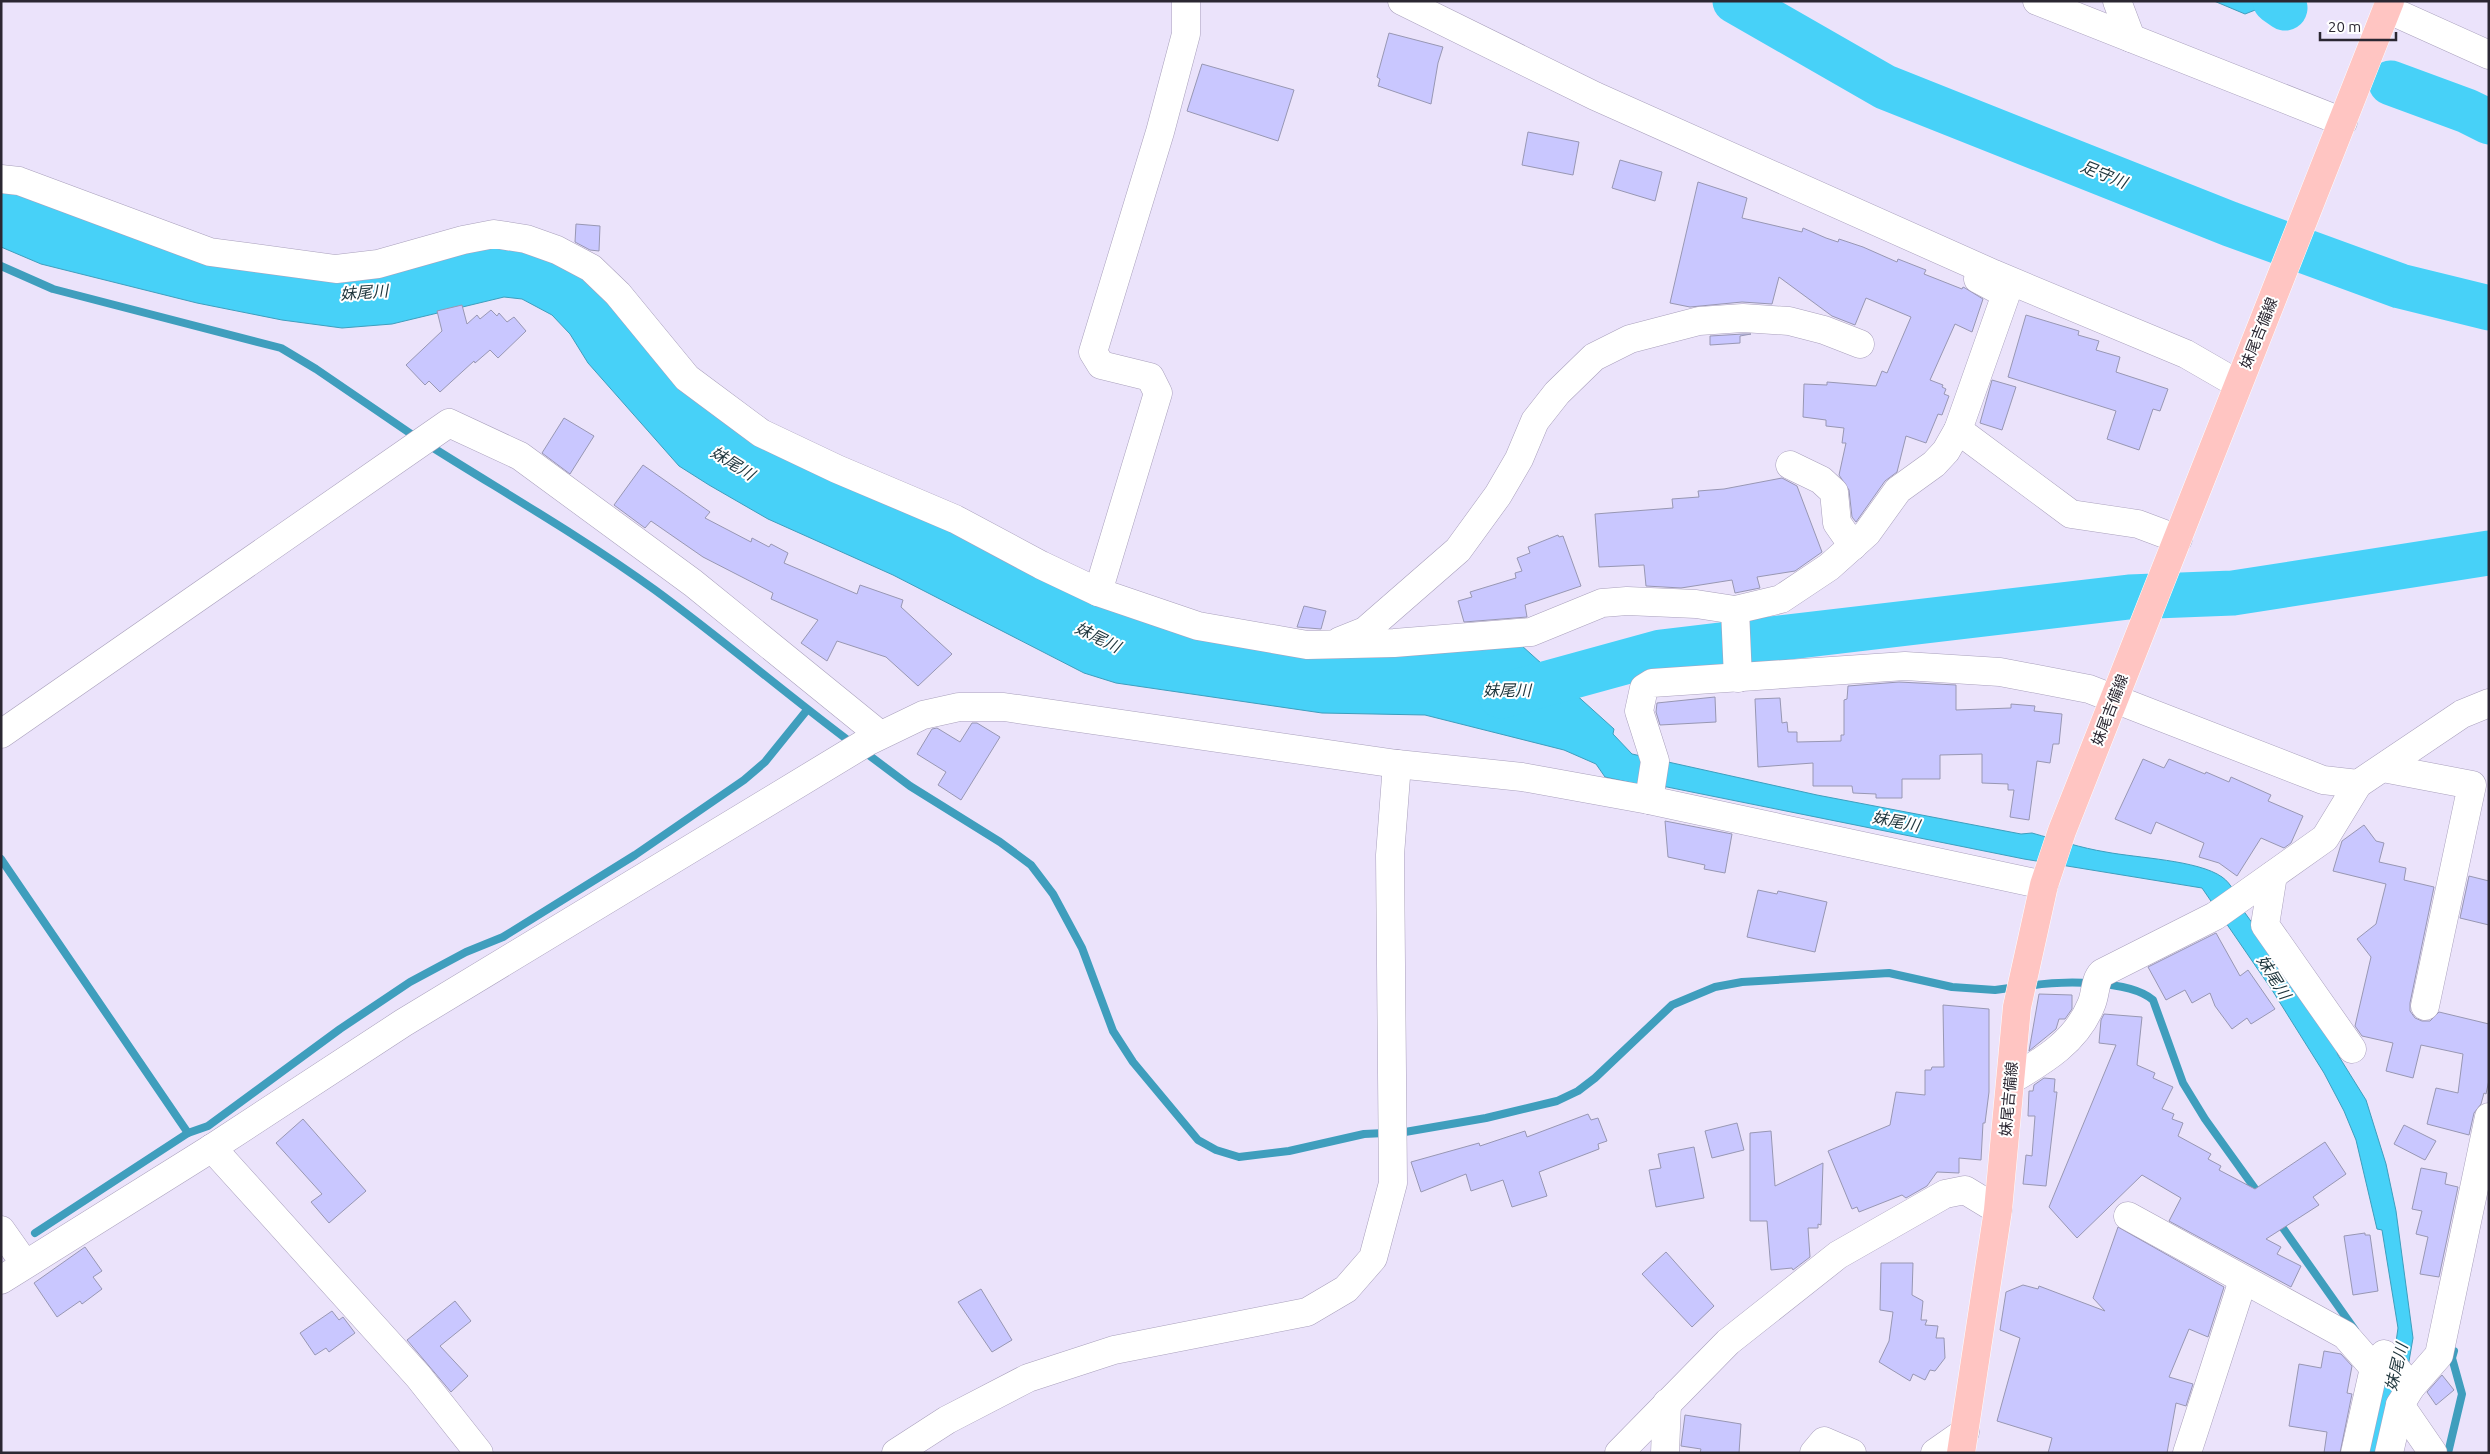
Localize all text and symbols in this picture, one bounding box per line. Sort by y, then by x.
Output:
scale bar [2320,10,2396,42]
text: 20 m [2328,18,2361,35]
water label: 足守川 [2078,157,2131,192]
water label: 妹尾川 [339,281,391,303]
street label: 妹尾吉備線 [2237,295,2280,371]
water label: 妹尾川 [708,443,760,484]
water label: 妹尾川 [1072,618,1125,656]
street label: 妹尾吉備線 [2088,672,2131,748]
water label: 妹尾川 [1483,681,1533,699]
water label: 妹尾川 [1871,808,1923,835]
water label: 妹尾川 [2254,952,2295,1004]
street label: 妹尾吉備線 [1997,1061,2020,1137]
water label: 妹尾川 [2381,1340,2411,1392]

